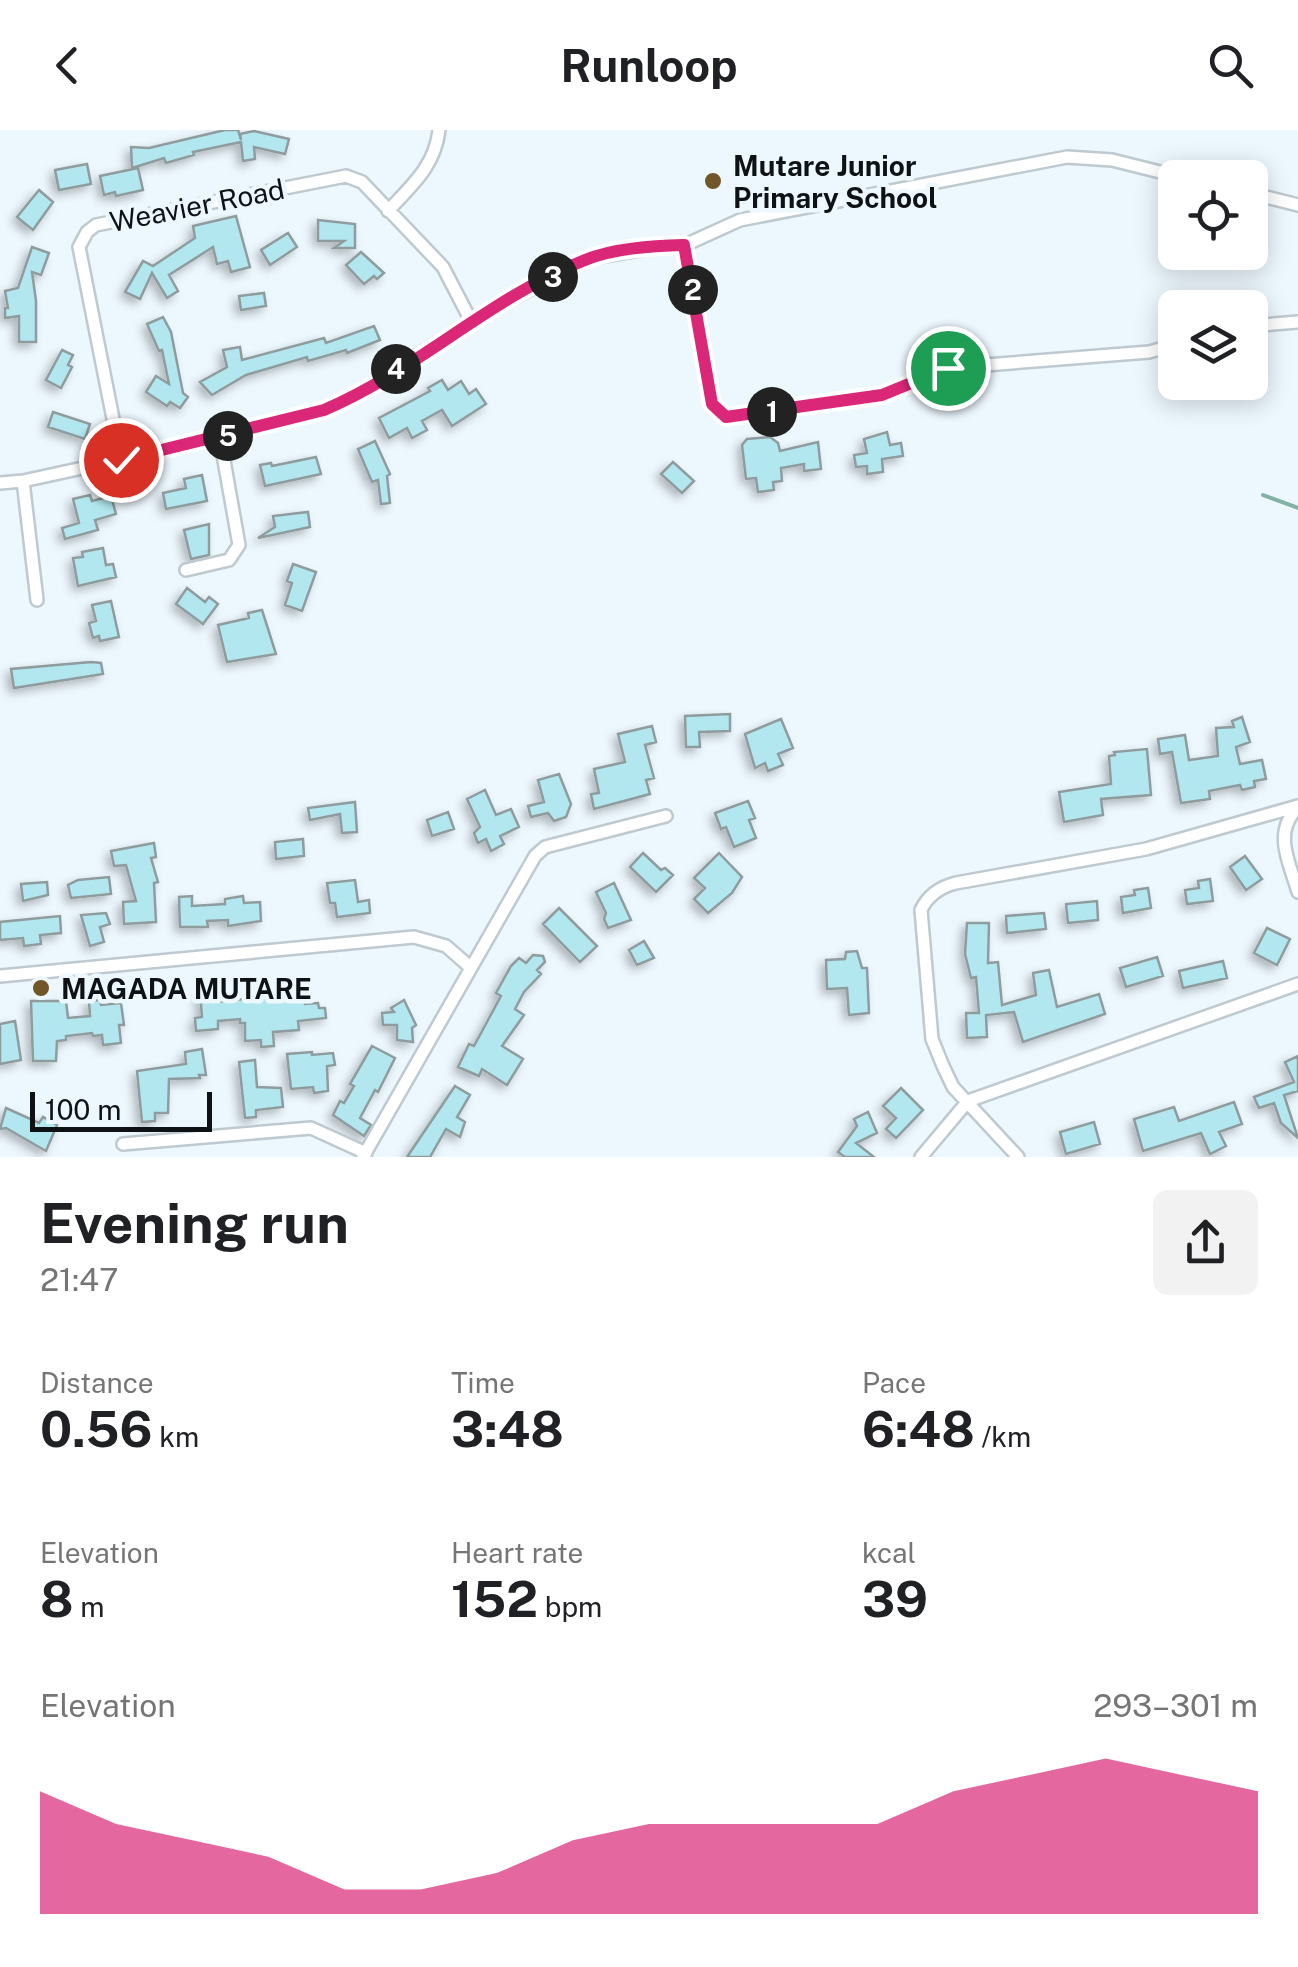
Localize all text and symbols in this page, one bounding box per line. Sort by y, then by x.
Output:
icon: back [40,38,95,93]
icon: search [1203,38,1258,93]
text: Runloop [560,39,738,92]
place label: Mutare Junior Primary School [733,149,937,214]
map controls [1158,160,1268,400]
button: locate [1158,160,1268,270]
marker: Mutare Junior Primary School [702,170,724,192]
street label: Weavier Road [107,172,287,238]
pin: 3 [528,252,578,302]
text: 3 [544,260,562,293]
pin: 2 [668,265,718,315]
text: 2 [684,273,702,306]
button: layers [1158,290,1268,400]
pin [906,326,991,411]
icon: arrive [921,341,976,396]
pin: 4 [371,344,421,394]
text: 4 [387,352,405,385]
pin: 1 [747,387,797,437]
text: 1 [766,395,778,428]
pin: 5 [203,411,253,461]
pin [79,418,164,503]
text: 5 [219,419,237,452]
icon: check [94,433,149,488]
place label: MAGADA MUTARE [61,972,312,1005]
marker: MAGADA MUTARE [30,977,52,999]
scale bar [30,1087,212,1131]
text: 100 m [45,1093,122,1126]
button: share [1153,1190,1258,1295]
text: Evening run [40,1191,349,1255]
text: 21:47 [40,1261,118,1298]
text: Distance [40,1366,154,1399]
text: Time [451,1366,515,1399]
text: Pace [862,1366,926,1399]
text: 0.56 [40,1399,152,1458]
text: 3:48 [451,1399,564,1458]
text: 6:48 [862,1399,975,1458]
text: km [152,1420,199,1453]
text: /km [975,1420,1031,1453]
text: Elevation [40,1536,159,1569]
text: Heart rate [451,1536,583,1569]
text: kcal [862,1536,916,1569]
text: 8 [40,1569,74,1628]
text: 152 [451,1569,538,1628]
text: 39 [862,1569,928,1628]
text: m [74,1590,105,1623]
text: bpm [538,1590,602,1623]
text: Elevation [40,1687,176,1724]
text: 293–301 m [1093,1687,1258,1724]

